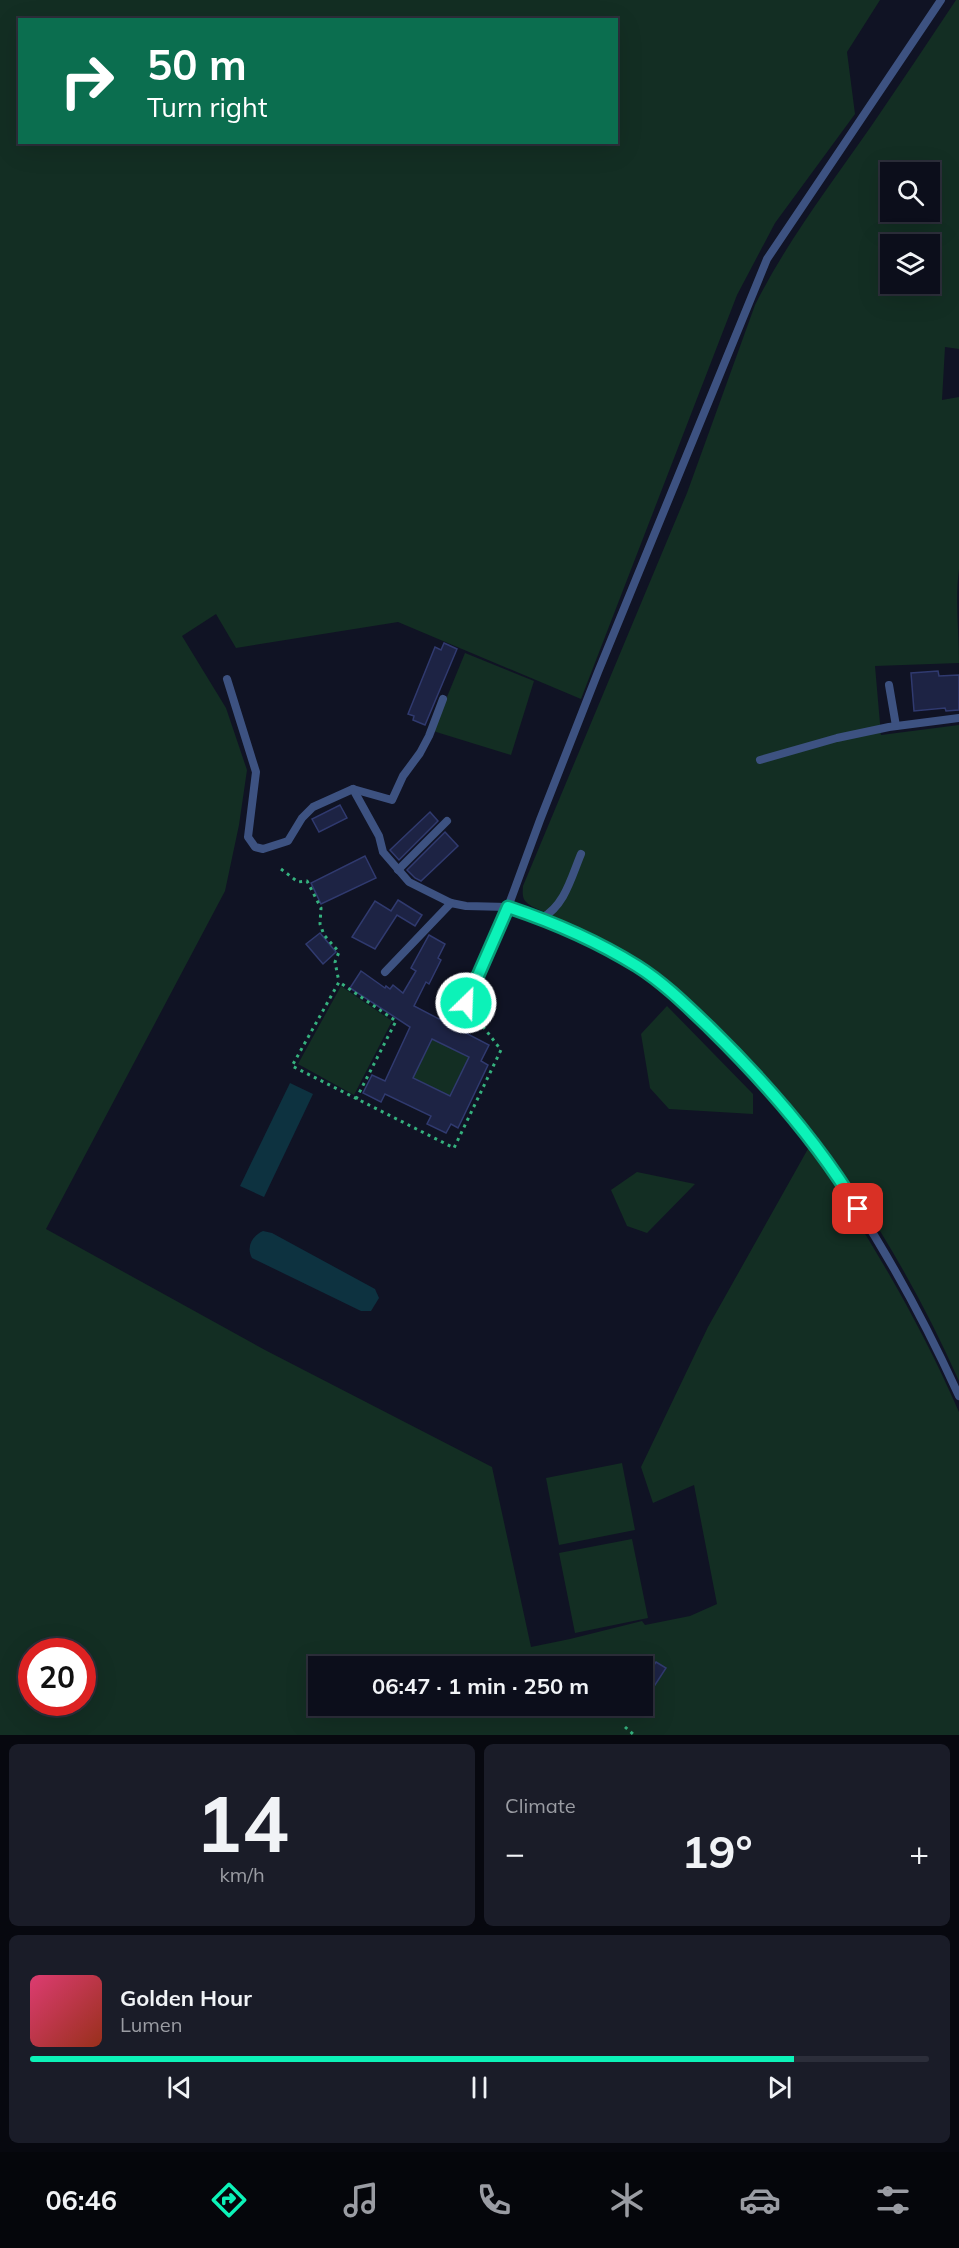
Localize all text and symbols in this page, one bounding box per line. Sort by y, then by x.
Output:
text: 50 m [147,38,247,91]
icon: right [48,42,126,120]
text: Turn right [147,90,267,124]
map controls [880,162,940,294]
button: search [880,162,940,222]
button: layers [880,234,940,294]
position arrow [434,971,498,1035]
pin [832,1183,883,1234]
icon: arrive [841,1192,874,1225]
speed limit sign: 20 [18,1638,96,1716]
text: 06:47 · 1 min · 250 m [372,1672,589,1700]
text: 14 [195,1774,289,1872]
text: Climate [505,1793,576,1818]
text: 19° [681,1823,753,1879]
text: − [505,1832,525,1873]
text: + [909,1832,929,1873]
text: km/h [219,1862,265,1887]
text: Golden Hour [120,1984,252,2012]
text: Lumen [120,2012,182,2037]
icon: previous [163,2071,196,2104]
icon: pause [463,2071,496,2104]
icon: next [763,2071,796,2104]
icon: directions [208,2179,250,2221]
icon: music [340,2179,382,2221]
icon: phone [473,2179,515,2221]
icon: climate [606,2179,648,2221]
icon: car [739,2179,781,2221]
icon: filters [872,2179,914,2221]
text: 06:46 [45,2183,117,2217]

